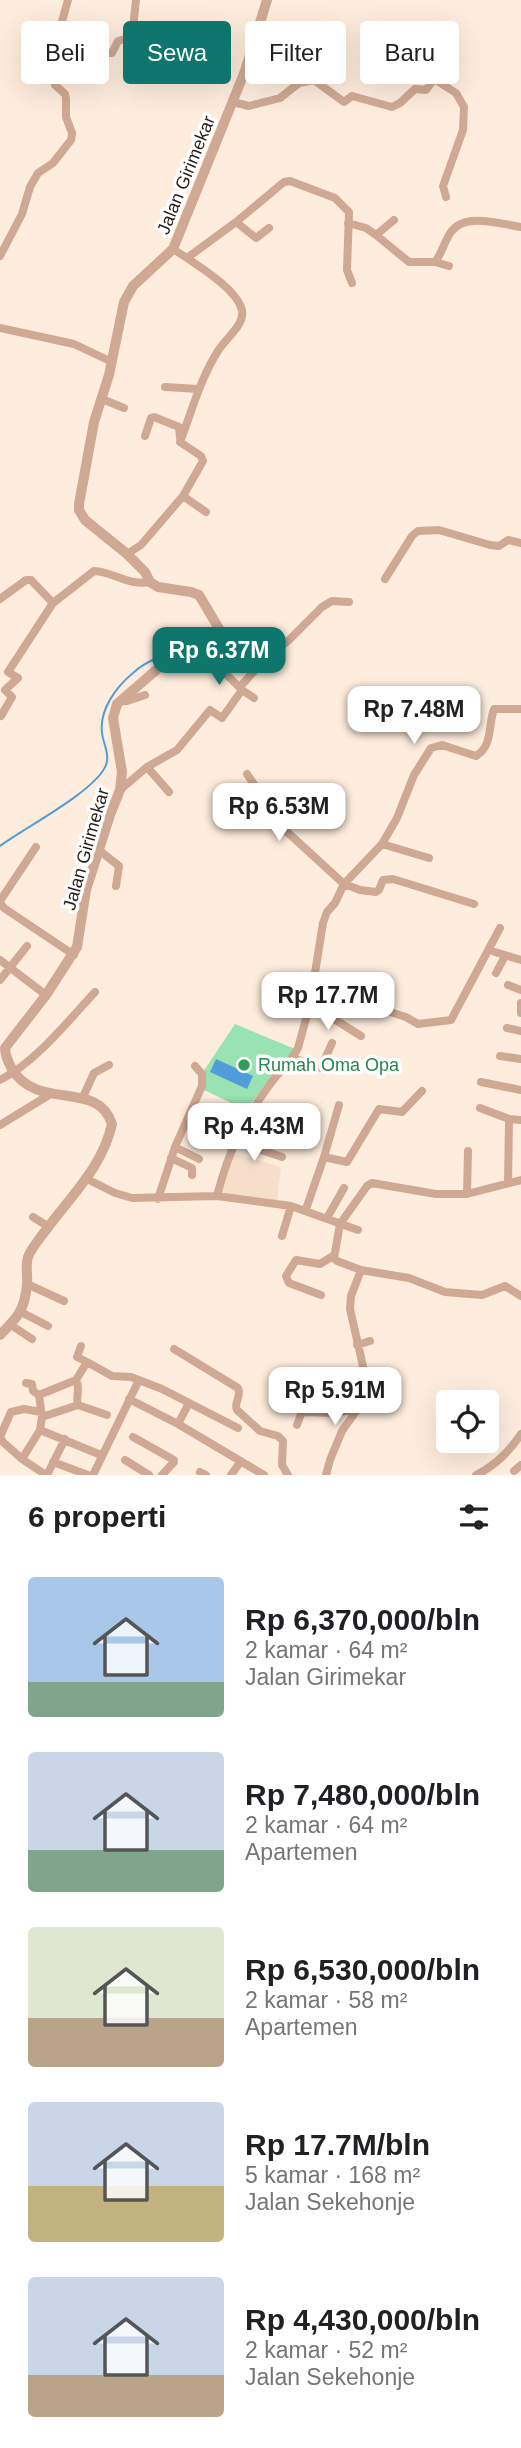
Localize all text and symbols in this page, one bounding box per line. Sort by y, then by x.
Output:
chip: Beli [21,21,109,84]
chip: Sewa [123,21,231,84]
chip: Filter [245,21,346,84]
chip: Baru [360,21,459,84]
street label: Jalan Girimekar [153,113,219,237]
pin: Rp 6.37M [147,628,291,687]
text: Rp 6.37M [169,637,269,663]
pin: Rp 7.48M [342,686,486,746]
text: Rp 7.48M [364,696,464,722]
pin: Rp 6.53M [207,784,351,843]
street label: Jalan Girimekar [59,786,113,912]
text: Rp 6.53M [229,793,329,819]
pin: Rp 17.7M [256,972,400,1032]
text: Rp 17.7M [278,982,378,1008]
place label: Rumah Oma Opa [258,1055,400,1075]
marker: Rumah Oma Opa [236,1057,252,1073]
pin: Rp 4.43M [182,1104,326,1163]
text: Rp 4.43M [204,1113,304,1139]
pin: Rp 5.91M [263,1368,407,1427]
text: Rp 5.91M [285,1377,385,1403]
map controls [436,1390,499,1453]
button: locate [436,1390,499,1453]
icon: filters [455,1498,493,1536]
text: 6 properti [28,1500,166,1533]
text: Rp 6,370,000/bln [245,1603,480,1636]
icon: home [84,1605,168,1689]
text: 2 kamar · 64 m² [245,1637,407,1663]
text: Jalan Girimekar [245,1664,406,1690]
text: Rp 7,480,000/bln [245,1778,480,1811]
icon: home [84,1780,168,1864]
text: 2 kamar · 64 m² [245,1812,407,1838]
text: Apartemen [245,1839,358,1865]
text: Rp 6,530,000/bln [245,1953,480,1986]
icon: home [84,1955,168,2039]
text: 2 kamar · 58 m² [245,1987,407,2013]
text: Apartemen [245,2014,358,2040]
text: Rp 17.7M/bln [245,2128,430,2161]
icon: home [84,2130,168,2214]
text: 5 kamar · 168 m² [245,2162,420,2188]
text: Jalan Sekehonje [245,2189,415,2215]
text: Rp 4,430,000/bln [245,2303,480,2336]
icon: home [84,2305,168,2389]
text: 2 kamar · 52 m² [245,2337,407,2363]
text: Jalan Sekehonje [245,2364,415,2390]

